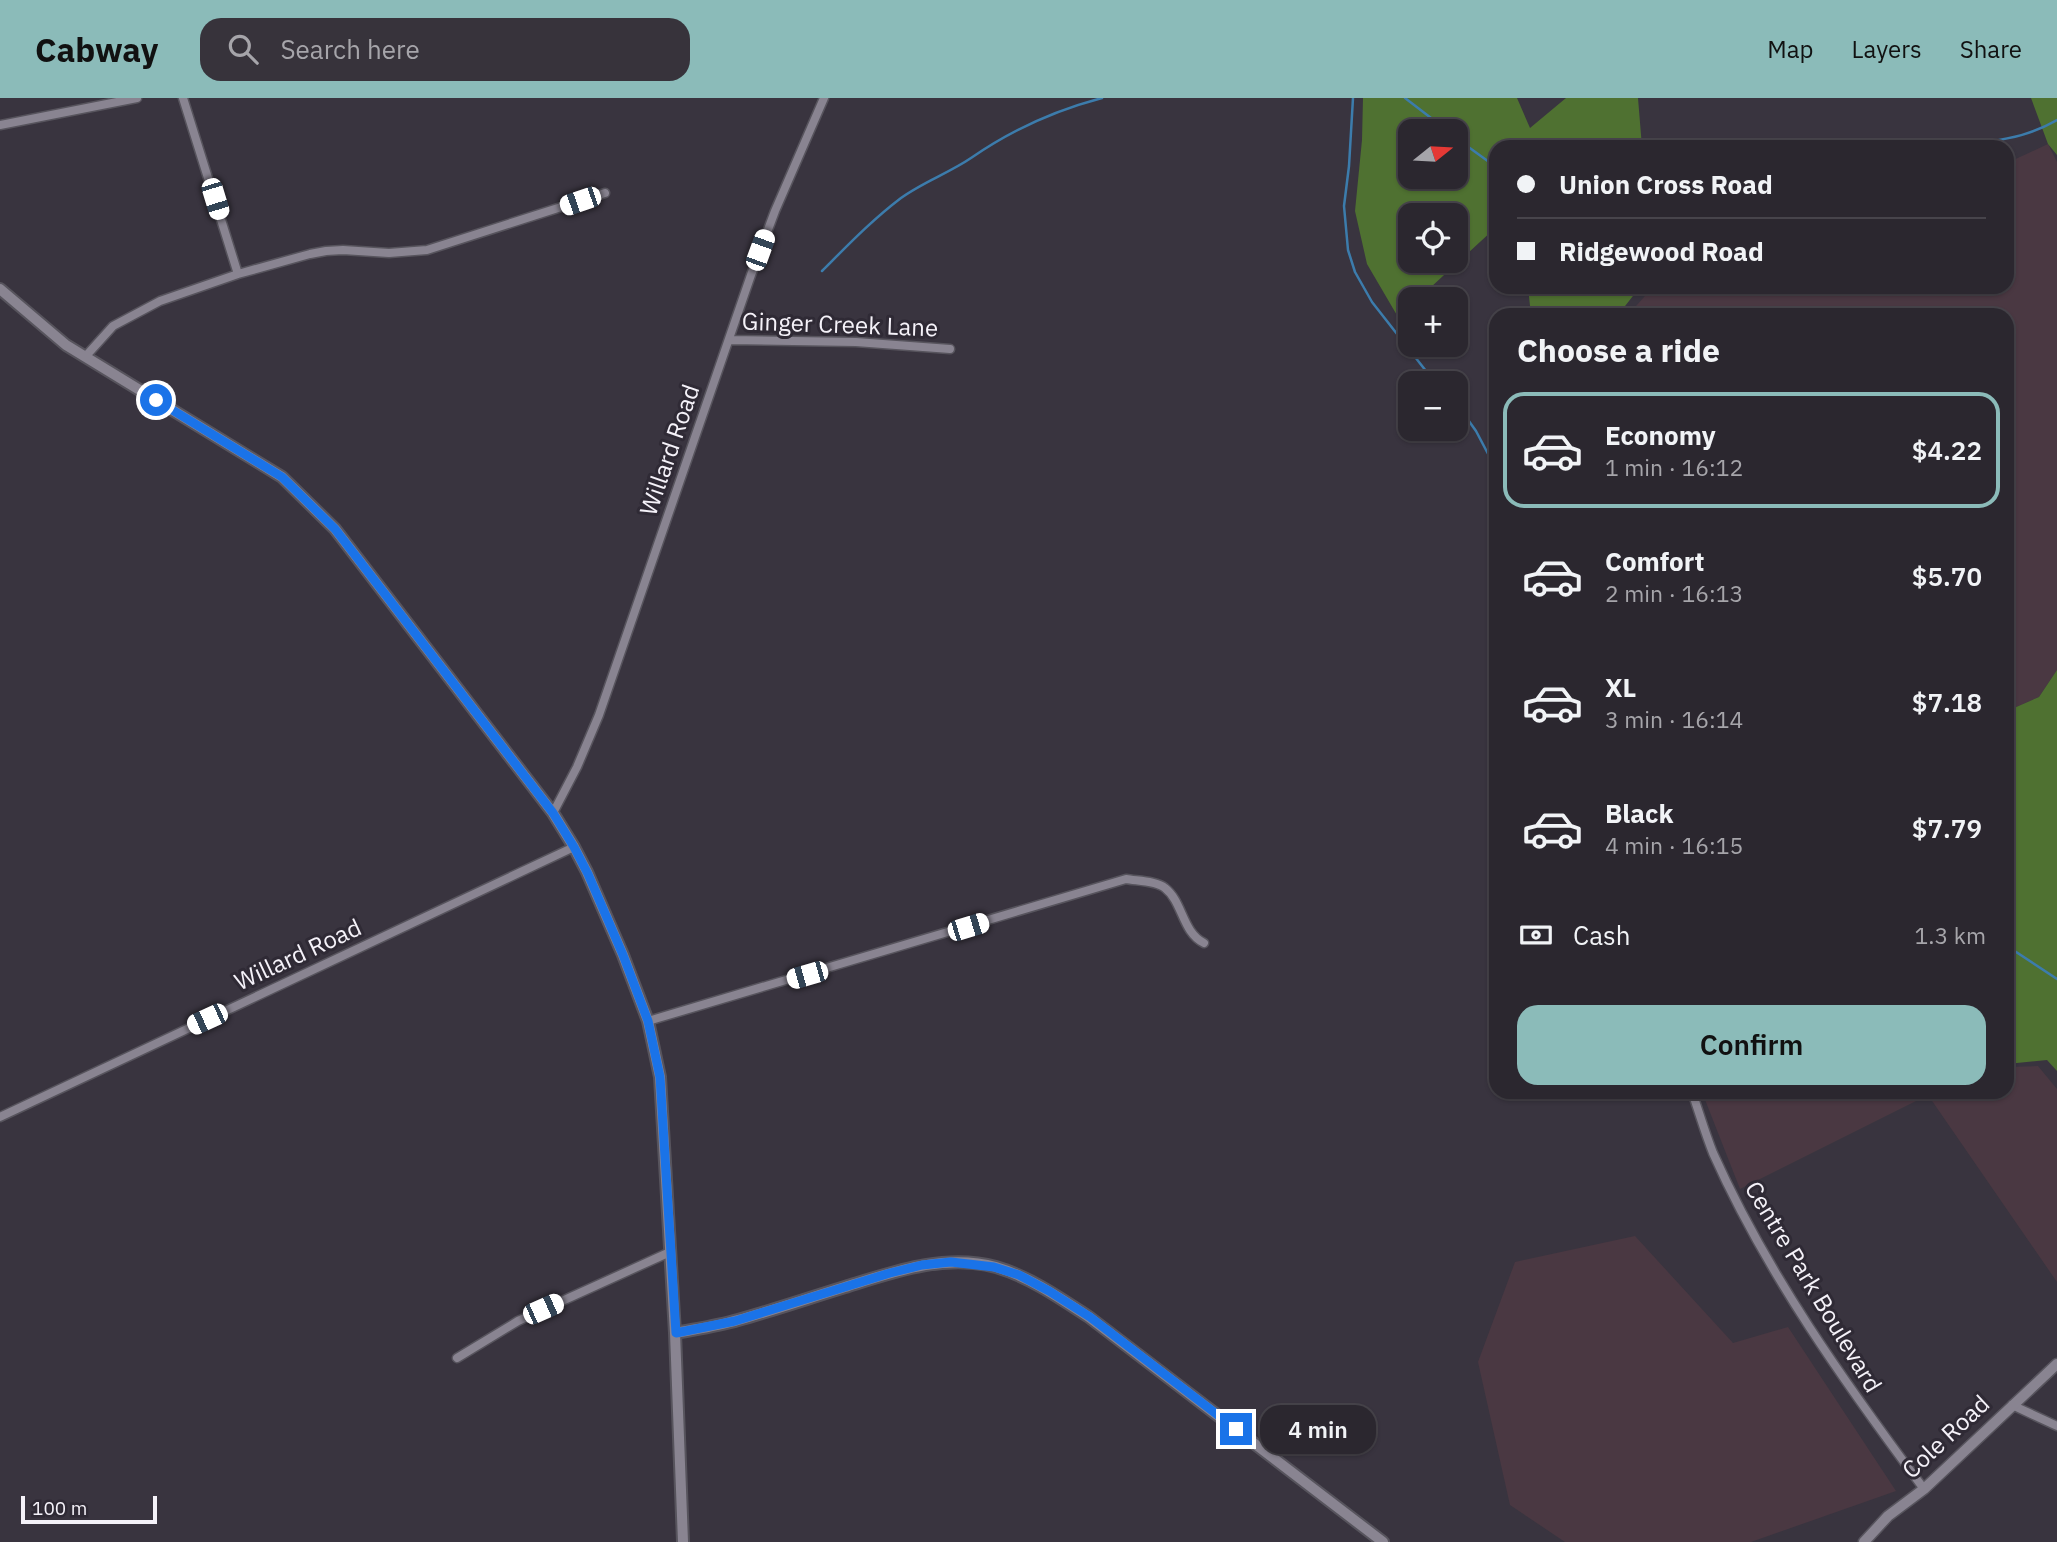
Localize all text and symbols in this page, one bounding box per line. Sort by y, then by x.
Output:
search box [200,18,690,81]
text: Cabway [35,28,158,71]
icon: search [224,30,262,68]
text: Search here [280,32,420,66]
text: Map [1767,33,1814,65]
text: Layers [1852,33,1922,65]
text: Share [1960,33,2022,65]
north arrow [1398,119,1468,189]
map controls [1398,119,1468,441]
text: Union Cross Road [1559,167,1773,201]
car [199,176,232,222]
car [557,184,604,218]
button: locate [1398,203,1468,273]
car [743,227,778,273]
text: Ridgewood Road [1559,234,1764,268]
button: + [1398,287,1468,357]
street label: Ginger Creek Lane [741,305,939,343]
text: Choose a ride [1517,329,1720,371]
button: − [1398,371,1468,441]
street label: Willard Road [632,380,706,519]
route start [140,384,172,416]
text: Economy [1605,418,1716,452]
icon: car [1521,419,1584,482]
text: $4.22 [1912,433,1982,467]
text: 1 min · 16:12 [1605,452,1743,482]
text: Comfort [1605,544,1704,578]
icon: car [1521,545,1584,608]
text: $5.70 [1912,559,1982,593]
text: 2 min · 16:13 [1605,578,1743,608]
text: XL [1605,670,1636,704]
icon: car [1521,671,1584,734]
text: $7.18 [1912,685,1982,719]
text: 3 min · 16:14 [1605,704,1743,734]
text: Black [1605,796,1673,830]
icon: car [1521,797,1584,860]
text: $7.79 [1912,811,1982,845]
text: 4 min · 16:15 [1605,830,1743,860]
street label: Willard Road [229,911,366,997]
car [945,911,992,943]
icon: cash [1517,916,1555,954]
text: Cash [1573,918,1630,952]
text: 1.3 km [1915,920,1986,950]
car [784,959,831,991]
car [184,1001,231,1037]
button: Confirm [1517,1005,1986,1085]
street label: Centre Park Boulevard [1738,1175,1890,1398]
car [520,1291,567,1327]
street label: Cole Road [1895,1387,1996,1485]
callout: 4 min [1260,1404,1376,1454]
route end [1220,1413,1252,1445]
text: 4 min [1288,1414,1348,1444]
scale bar [21,1493,158,1525]
text: 100 m [32,1496,87,1520]

